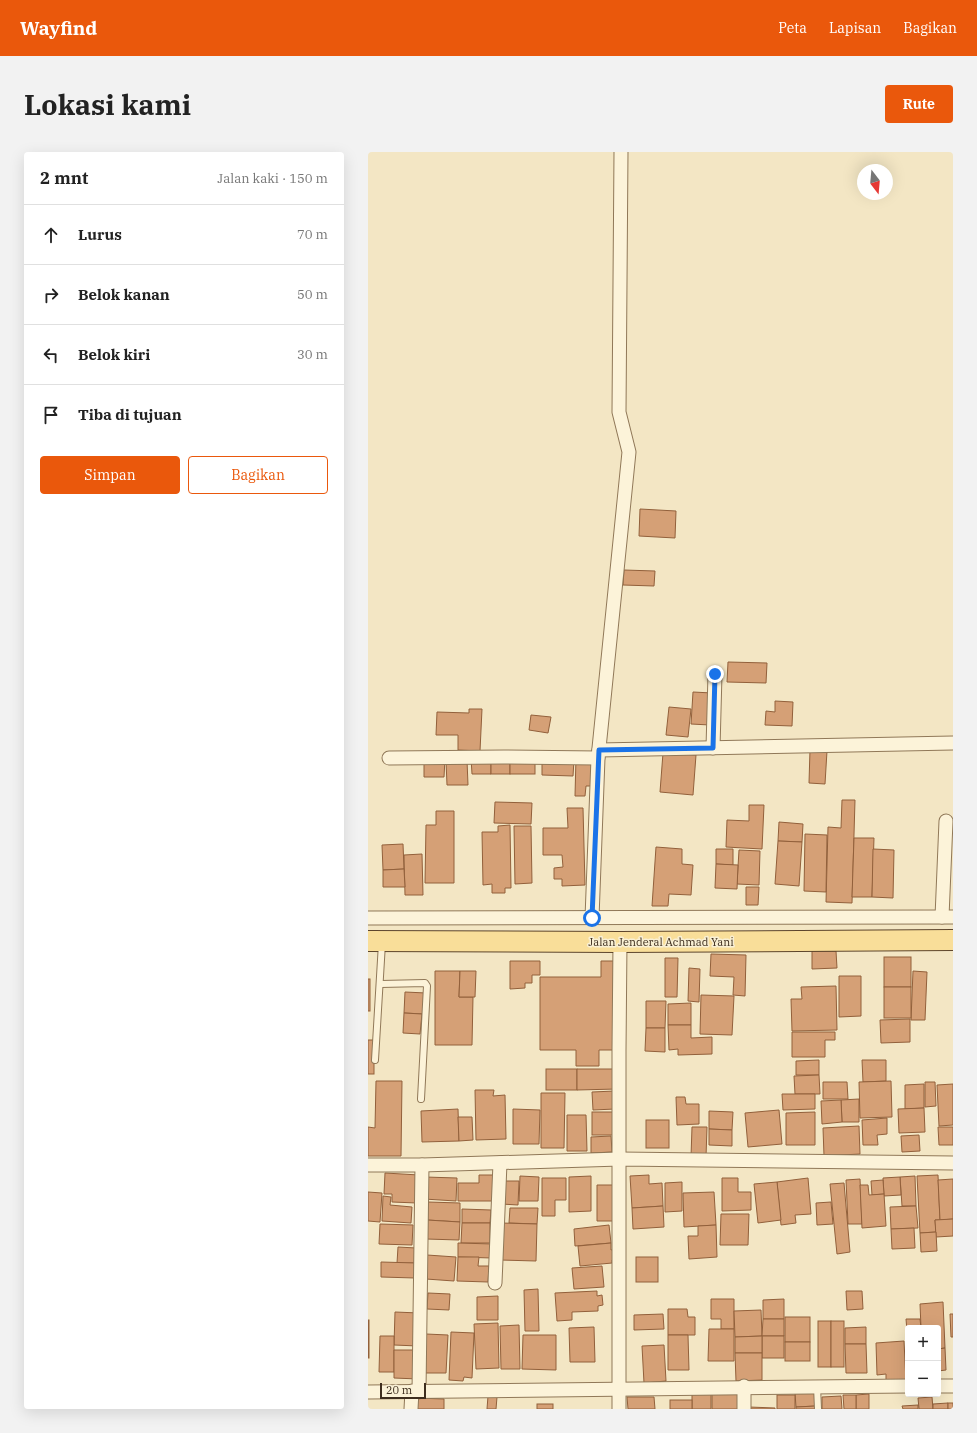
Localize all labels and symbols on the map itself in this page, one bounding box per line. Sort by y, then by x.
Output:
north arrow [857,164,893,200]
route end [706,665,724,683]
route start [583,909,601,927]
street label: Jalan Jenderal Achmad Yani [588,935,734,949]
scale bar [380,1381,426,1400]

